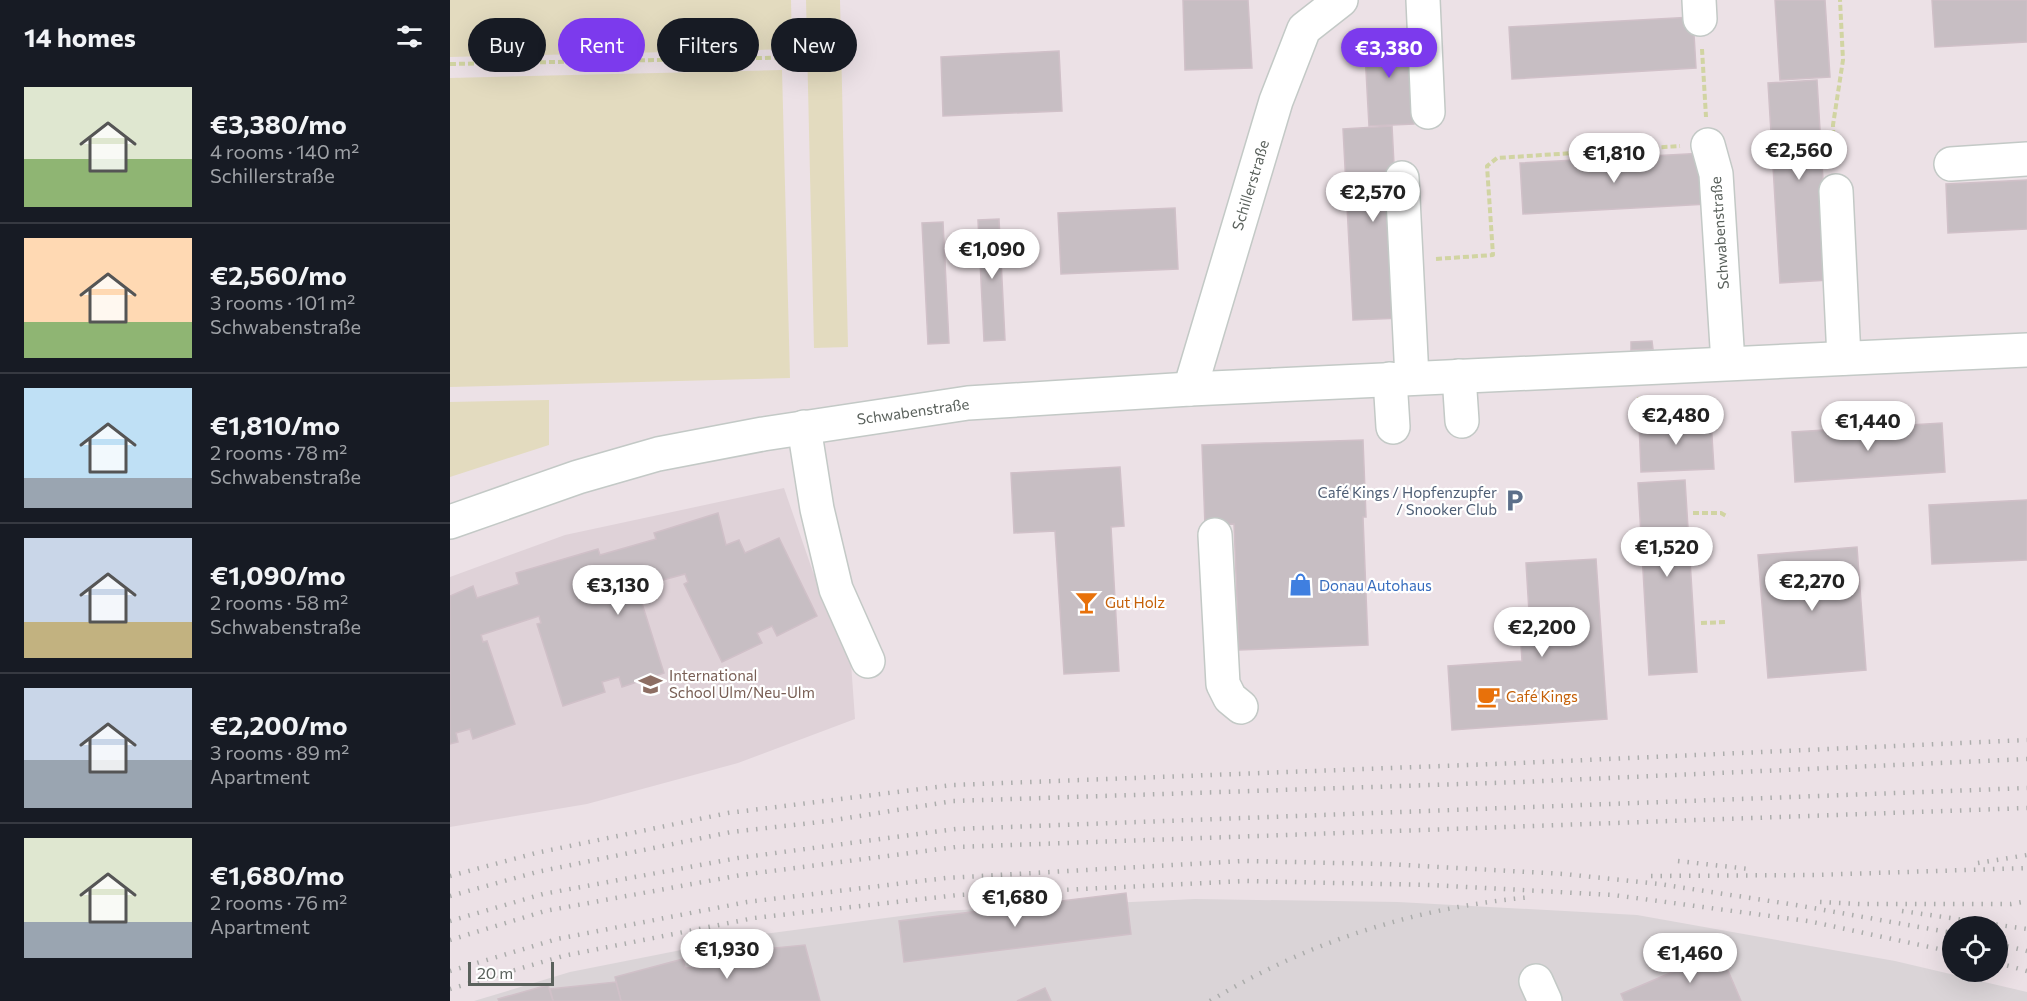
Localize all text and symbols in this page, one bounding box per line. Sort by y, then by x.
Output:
chip: Buy [468,18,546,72]
chip: Rent [558,18,645,72]
chip: Filters [657,18,759,72]
chip: New [771,18,857,72]
icon: filters [393,20,426,53]
text: 14 homes [24,21,136,52]
pin: €3,380 [1340,28,1438,79]
text: €3,380 [1355,35,1423,59]
text: €3,380/mo [210,108,347,139]
icon: home [72,111,144,183]
pin: €2,560 [1750,130,1848,181]
pin: €1,810 [1565,133,1663,184]
text: €2,560 [1765,137,1833,161]
street label: Schillerstraße [1228,138,1272,232]
text: 4 rooms · 140 m² [210,139,359,163]
text: €1,810 [1583,140,1645,164]
text: Schillerstraße [210,163,335,187]
pin: €2,570 [1324,172,1422,223]
street label: Schwabenstraße [1706,176,1732,290]
text: €2,570 [1340,179,1406,203]
pin: €1,090 [943,229,1041,280]
text: €1,090 [959,236,1025,260]
text: €2,560/mo [210,259,347,290]
icon: home [72,262,144,334]
text: 3 rooms · 101 m² [210,290,355,314]
text: Schwabenstraße [210,314,361,338]
street label: Schwabenstraße [856,394,970,428]
pin: €2,480 [1627,395,1725,446]
pin: €1,440 [1819,401,1917,452]
text: €2,480 [1642,402,1710,426]
text: €1,440 [1835,408,1901,432]
text: €1,810/mo [210,409,340,440]
icon: home [72,412,144,484]
text: 2 rooms · 78 m² [210,440,347,464]
text: Schwabenstraße [210,464,361,488]
place label: Café Kings / Hopfenzupfer / Snooker Club [1318,483,1497,518]
parking icon: Café Kings / Hopfenzupfer / Snooker Club [1502,488,1528,514]
pin: €1,520 [1618,527,1716,578]
text: €1,520 [1635,534,1699,558]
text: €1,090/mo [210,559,345,590]
pin: €2,270 [1763,561,1861,612]
icon: home [72,562,144,634]
pin: €3,130 [569,565,667,616]
text: €2,270 [1779,568,1845,592]
text: €3,130 [587,572,649,596]
shop icon: Donau Autohaus [1288,572,1314,598]
place label: Donau Autohaus [1319,576,1432,594]
bar icon: Gut Holz [1074,589,1100,615]
text: 2 rooms · 58 m² [210,590,348,614]
place label: Gut Holz [1105,593,1165,611]
pin: €2,200 [1493,607,1591,658]
text: Schwabenstraße [210,614,361,638]
text: €2,200 [1508,614,1576,638]
place label: International School Ulm/Neu-Ulm [669,666,815,701]
school or university icon: International School Ulm/Neu-Ulm [638,671,664,697]
cafe icon: Café Kings [1475,683,1501,709]
place label: Café Kings [1506,687,1578,705]
text: €2,200/mo [210,709,347,740]
icon: home [72,712,144,784]
text: 3 rooms · 89 m² [210,740,349,764]
text: Apartment [210,764,310,788]
text: €1,680/mo [210,859,344,890]
icon: home [72,862,144,934]
pin: €1,680 [966,877,1064,928]
text: €1,680 [982,884,1048,908]
text: 2 rooms · 76 m² [210,890,347,914]
text: Apartment [210,914,310,938]
map controls [1942,916,2008,982]
button: locate [1942,916,2008,982]
pin: €1,930 [678,929,776,980]
pin: €1,460 [1641,933,1739,984]
text: €1,930 [694,936,760,960]
text: €1,460 [1657,940,1723,964]
scale bar [468,959,554,986]
text: 20 m [477,963,513,982]

